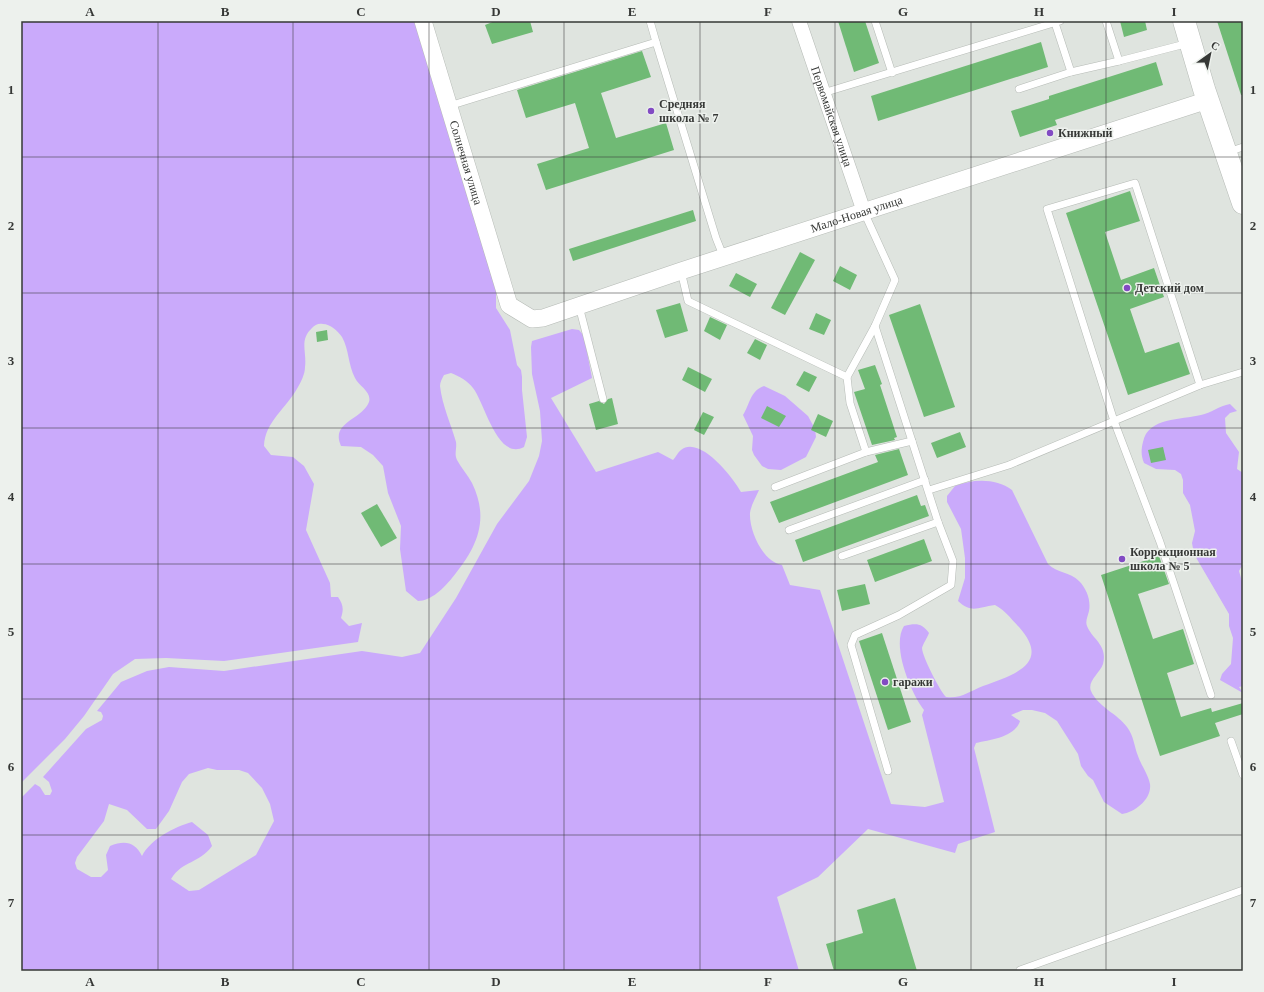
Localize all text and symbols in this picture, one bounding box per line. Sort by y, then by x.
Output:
text: A [85,4,95,19]
text: B [221,4,230,19]
text: C [356,4,366,19]
text: D [491,4,501,19]
text: E [628,4,636,19]
text: F [764,4,772,19]
text: G [898,4,908,19]
text: H [1034,4,1044,19]
text: I [1171,4,1177,19]
north arrow [1190,34,1230,74]
text: С [1209,38,1222,53]
street label: Первомайская улица [808,65,855,169]
text: 1 [8,82,14,97]
text: 1 [1250,82,1256,97]
place label: Средняя школа № 7 [659,97,719,125]
marker: Средняя школа № 7 [646,106,656,116]
street label: Солнечная улица [447,119,485,207]
place label: Книжный [1058,126,1113,140]
marker: Книжный [1045,128,1055,138]
street label: Мало-Новая улица [809,192,905,235]
text: 2 [8,218,14,233]
text: 2 [1250,218,1256,233]
place label: Детский дом [1135,281,1204,295]
marker: Детский дом [1122,283,1132,293]
text: 3 [8,353,15,368]
text: 3 [1250,353,1257,368]
text: 4 [8,489,15,504]
text: 4 [1250,489,1257,504]
place label: Коррекционная школа № 5 [1130,545,1216,573]
marker: Коррекционная школа № 5 [1117,554,1127,564]
text: 5 [8,624,15,639]
text: 5 [1250,624,1257,639]
place label: гаражи [893,675,933,689]
marker: гаражи [880,677,890,687]
text: 6 [8,759,15,774]
text: 6 [1250,759,1257,774]
text: 7 [8,895,15,910]
text: 7 [1250,895,1257,910]
text: A [85,974,95,989]
text: B [221,974,230,989]
text: C [356,974,366,989]
text: D [491,974,501,989]
text: E [628,974,636,989]
text: F [764,974,772,989]
text: G [898,974,908,989]
text: H [1034,974,1044,989]
text: I [1171,974,1177,989]

